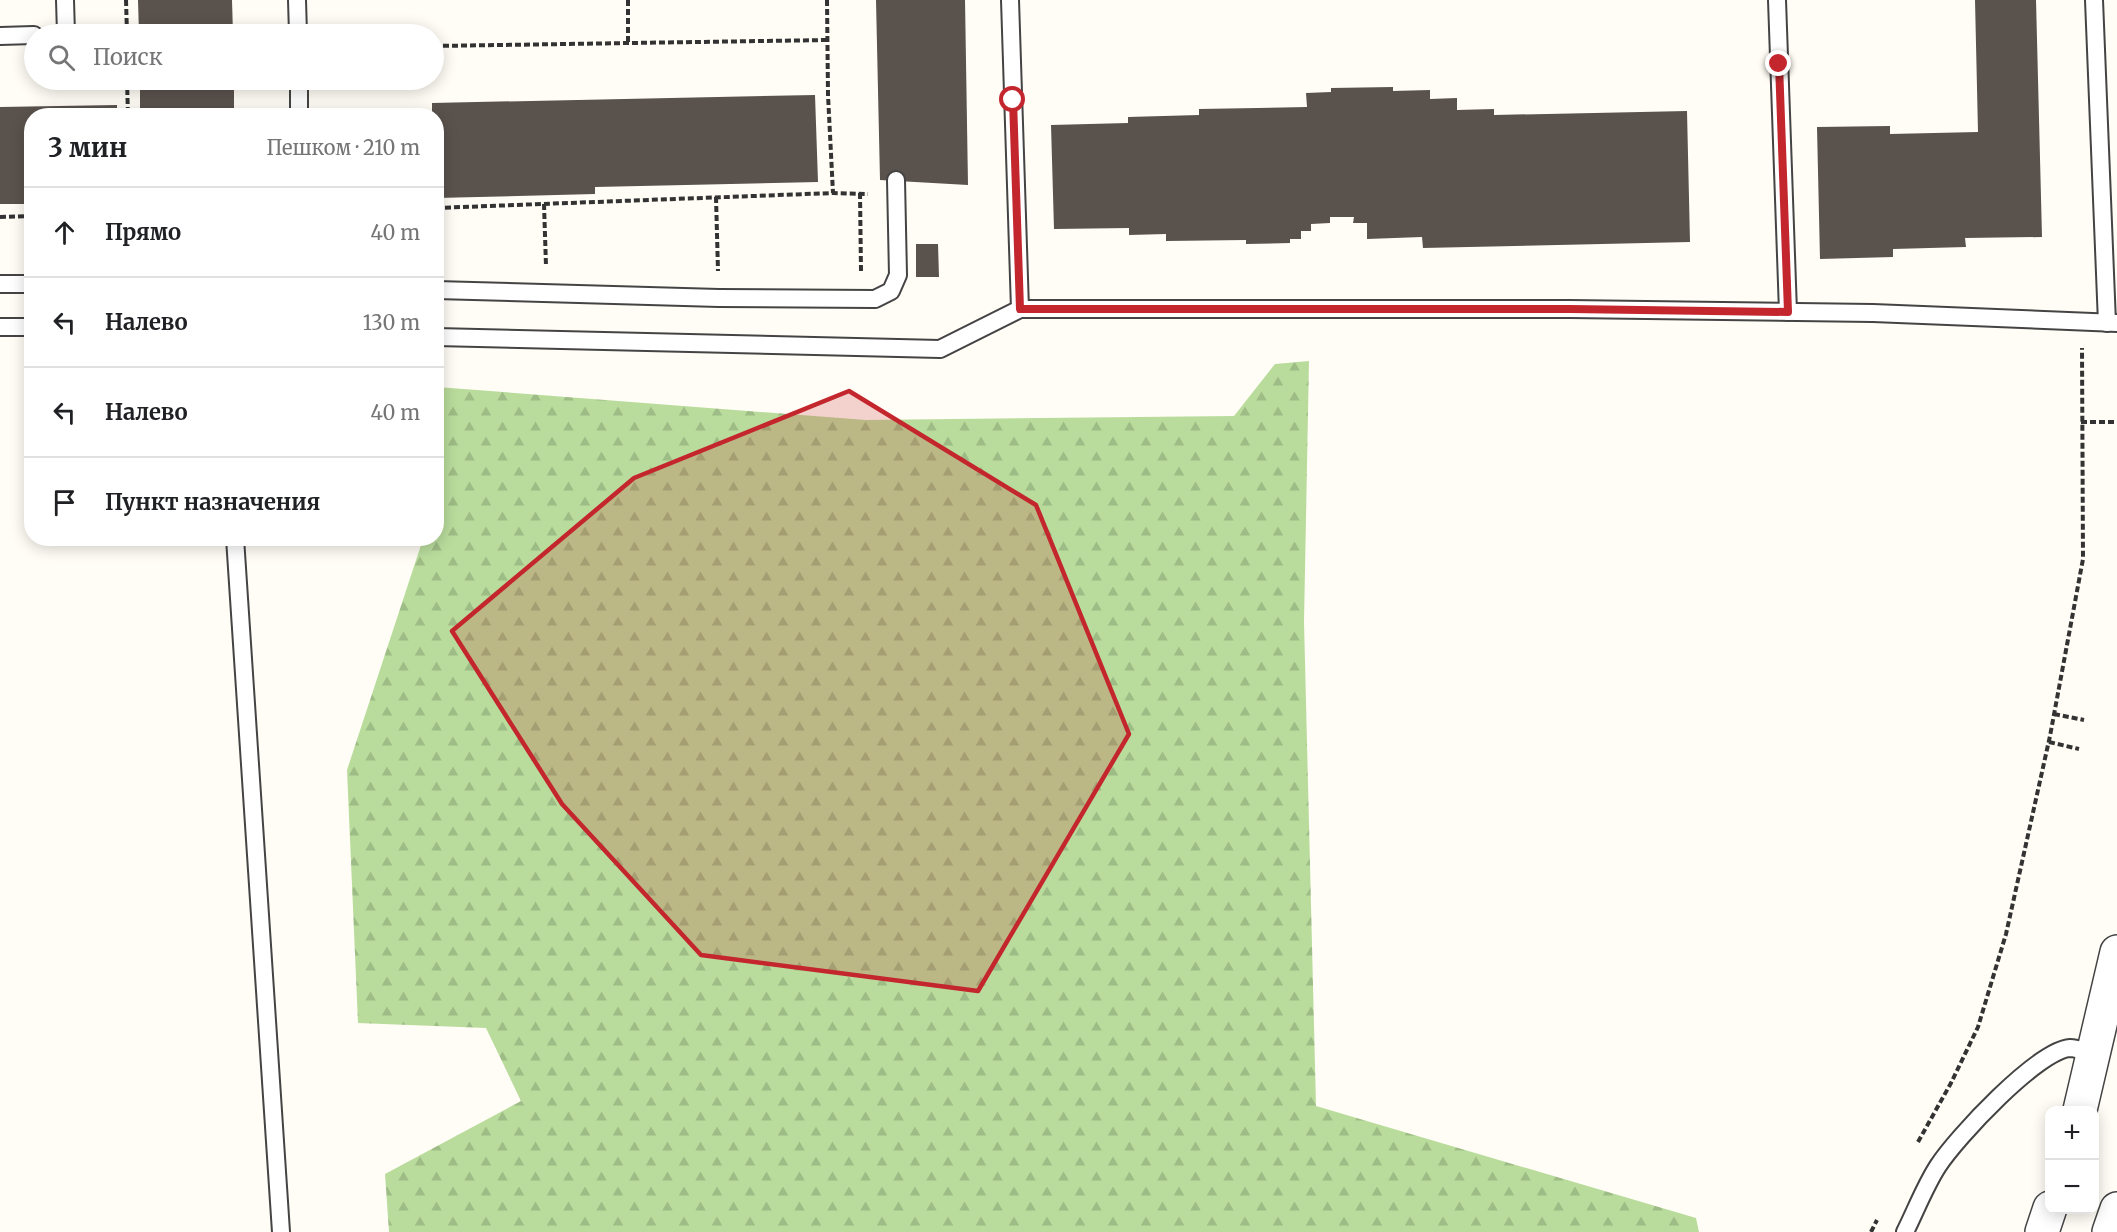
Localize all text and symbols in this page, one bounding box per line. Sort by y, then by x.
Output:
search box [24,24,444,90]
icon: search [45,41,78,74]
text: Поиск [93,43,163,71]
route end [1765,50,1791,76]
route start [999,86,1025,112]
text: 3 мин [48,131,127,164]
text: Пешком · 210 m [267,135,420,160]
icon: ahead [48,216,81,249]
text: Прямо [105,218,181,246]
text: 40 m [370,220,420,245]
icon: left [48,306,81,339]
text: Налево [105,308,188,336]
text: 130 m [363,310,420,335]
icon: left [48,396,81,429]
text: Налево [105,398,188,426]
text: 40 m [370,400,420,425]
icon: arrive [48,486,81,519]
text: Пункт назначения [105,488,320,516]
map controls [2045,1106,2099,1214]
button: + [2045,1106,2099,1160]
button: − [2045,1160,2099,1214]

